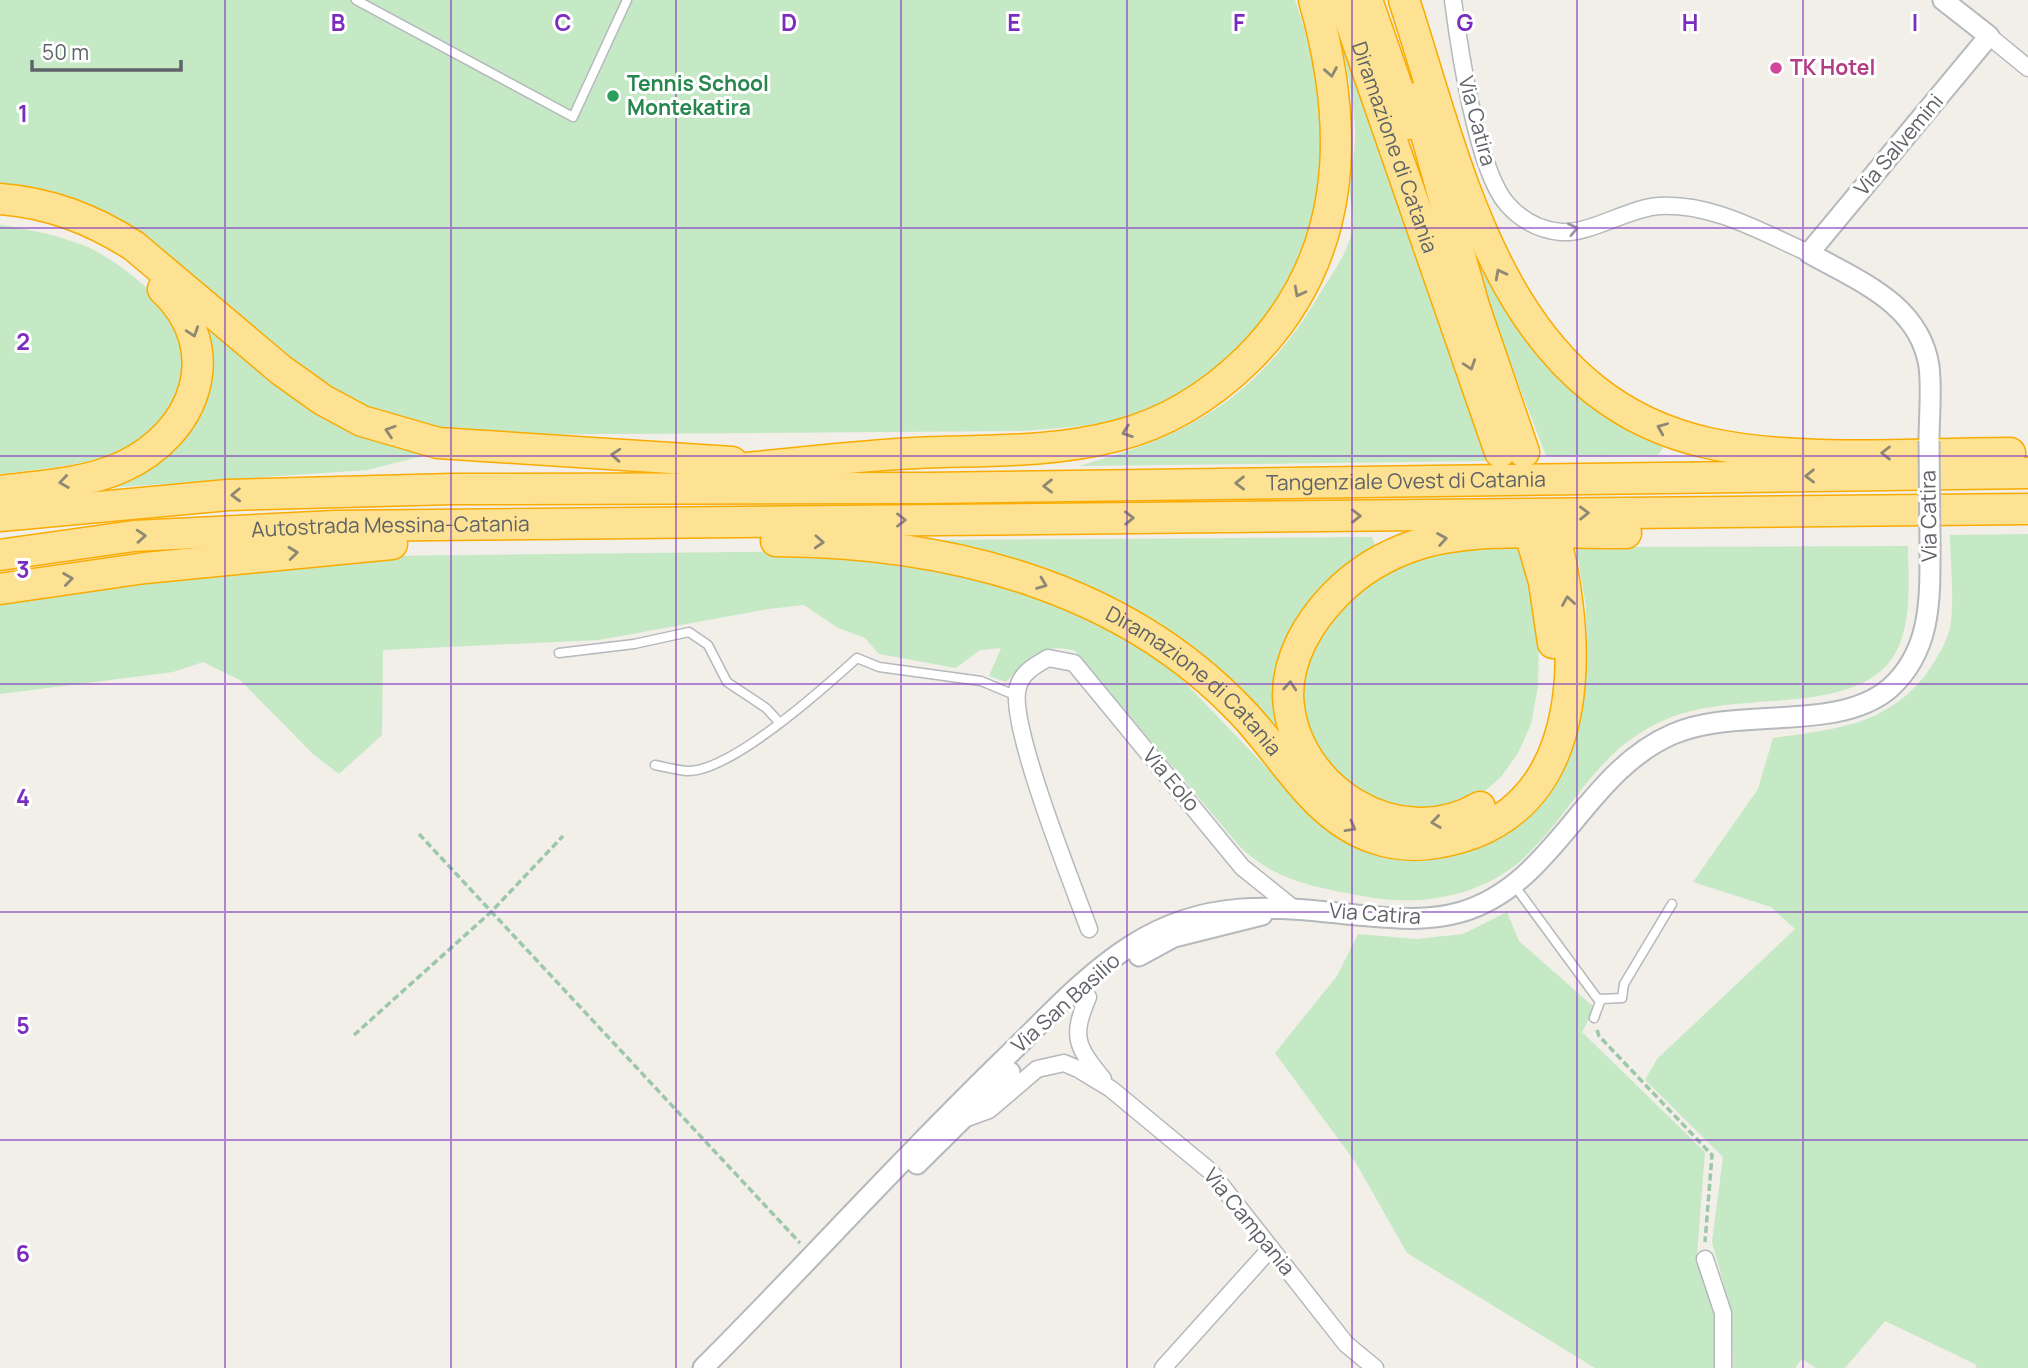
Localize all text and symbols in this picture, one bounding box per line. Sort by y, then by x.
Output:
text: B [331,6,345,38]
text: C [555,6,572,38]
text: D [781,6,797,38]
text: E [1007,6,1021,38]
text: F [1233,6,1245,38]
text: G [1457,6,1474,38]
text: H [1682,6,1698,38]
text: I [1912,6,1918,38]
scale bar [32,28,180,72]
text: 50 m [42,38,89,66]
street label: Diramazione di Catania [1345,38,1445,257]
place label: TK Hotel [1790,53,1875,81]
marker: TK Hotel [1768,60,1784,76]
one-way arrow [1323,66,1338,78]
place label: Tennis School Montekatira [627,69,769,121]
street label: Via Catira [1453,73,1503,169]
marker: Tennis School Montekatira [605,88,621,104]
street label: Via Salvemini [1847,88,1949,201]
text: 1 [18,97,28,129]
one-way arrow [1567,223,1579,237]
one-way arrow [1495,269,1508,281]
one-way arrow [1294,285,1307,298]
text: 2 [16,325,30,357]
one-way arrow [185,326,200,338]
one-way arrow [1462,359,1476,371]
one-way arrow [1657,422,1669,436]
one-way arrow [385,424,397,439]
one-way arrow [1121,424,1133,438]
one-way arrow [1881,445,1891,461]
one-way arrow [610,447,621,462]
street label: Tangenziale Ovest di Catania [1266,465,1546,496]
one-way arrow [1805,468,1815,484]
street label: Via Catira [1913,470,1943,562]
one-way arrow [58,474,70,489]
one-way arrow [1234,475,1245,491]
one-way arrow [1043,478,1053,494]
one-way arrow [231,487,242,502]
one-way arrow [1579,505,1589,521]
one-way arrow [1351,508,1362,523]
street label: Autostrada Messina-Catania [251,509,530,543]
one-way arrow [1124,510,1134,526]
one-way arrow [896,512,907,528]
one-way arrow [135,529,146,544]
one-way arrow [1436,532,1448,547]
one-way arrow [814,534,825,549]
one-way arrow [288,545,299,560]
text: 3 [16,553,30,585]
one-way arrow [62,572,73,587]
one-way arrow [1035,576,1047,590]
one-way arrow [1561,595,1576,606]
street label: Diramazione di Catania [1101,599,1288,761]
one-way arrow [1282,680,1297,691]
street label: Via Eolo [1137,742,1207,817]
text: 4 [16,781,30,813]
one-way arrow [1430,814,1442,829]
one-way arrow [1343,819,1356,832]
street label: Via Catira [1328,896,1422,930]
street label: Via San Basilio [1005,946,1126,1059]
text: 5 [16,1009,30,1041]
street label: Via Campania [1198,1162,1302,1281]
text: 6 [16,1237,30,1269]

